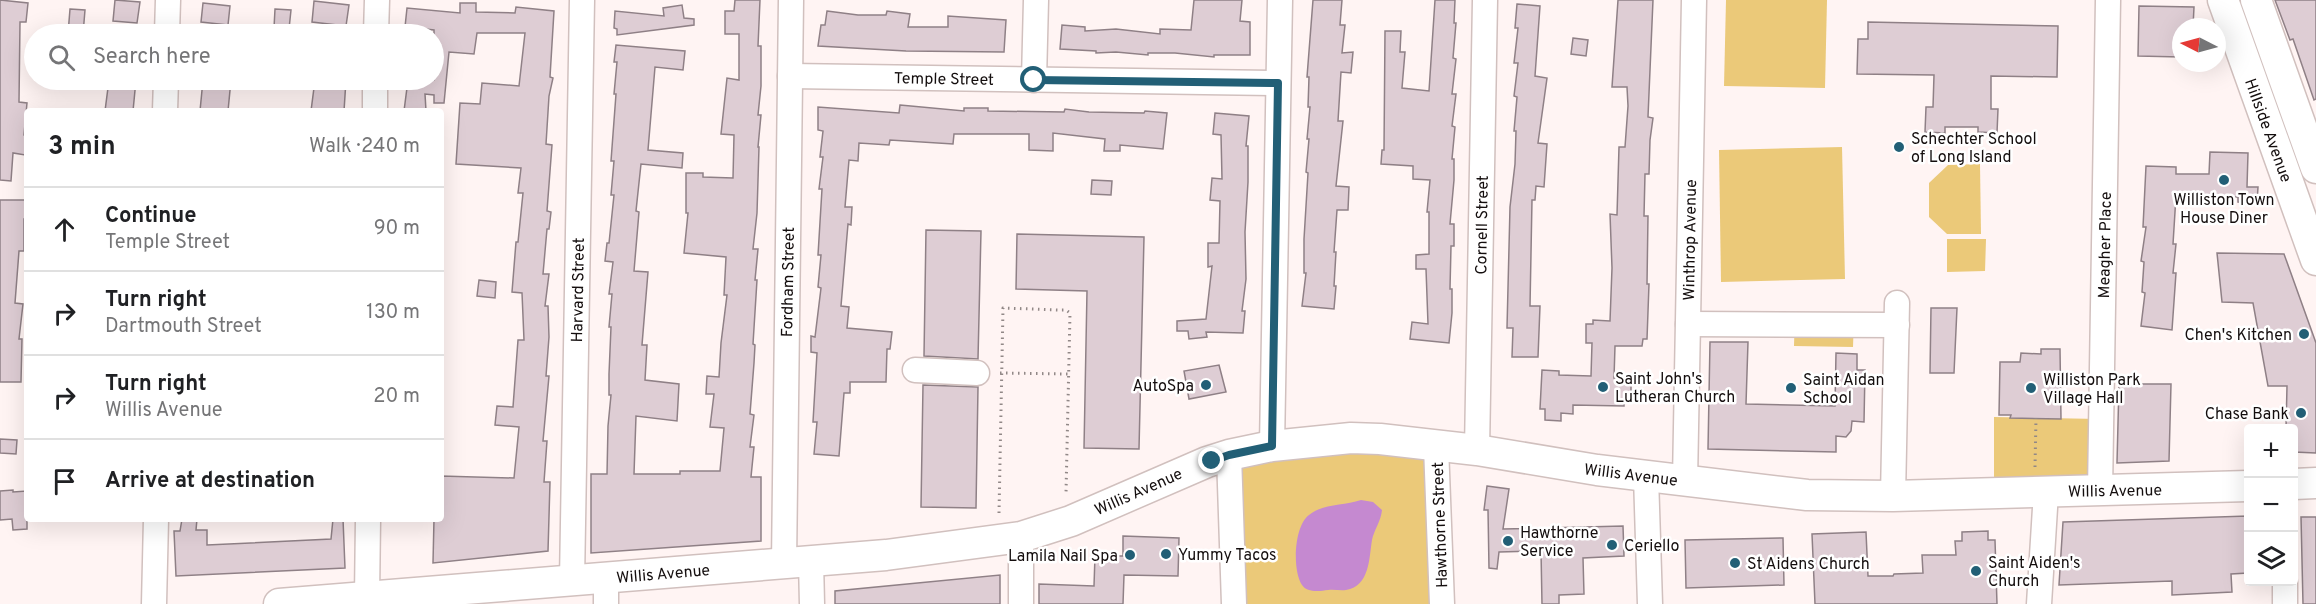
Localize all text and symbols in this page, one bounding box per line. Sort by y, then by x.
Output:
north arrow [2172,18,2226,72]
search box [24,24,444,90]
icon: search [45,41,78,74]
text: Search here [93,44,211,71]
route start [1020,66,1046,92]
street label: Temple Street [894,69,994,91]
street label: Hillside Avenue [2239,76,2295,186]
place label: Schechter School of Long Island [1911,130,2037,168]
text: 3 min [48,131,116,164]
text: Walk · 240 m [309,134,420,160]
marker: Schechter School of Long Island [1892,140,1906,154]
marker: Williston Town House Diner [2217,173,2231,187]
street label: Cornell Street [1472,175,1494,275]
street label: Winthrop Avenue [1680,179,1702,301]
street label: Meagher Place [2095,191,2117,299]
place label: Williston Town House Diner [2173,191,2275,229]
text: Continue [105,203,196,230]
icon: ahead [48,213,81,246]
text: 90 m [374,216,420,242]
street label: Fordham Street [778,227,800,337]
text: Temple Street [105,230,230,256]
street label: Harvard Street [568,237,590,343]
text: Turn right [105,287,207,314]
icon: right [48,297,81,330]
text: 130 m [366,300,420,326]
text: Dartmouth Street [105,314,262,340]
place label: Chen's Kitchen [2184,326,2292,346]
marker: Chen's Kitchen [2297,327,2311,341]
place label: Saint John's Lutheran Church [1615,370,1735,408]
text: Turn right [105,371,207,398]
place label: Saint Aidan School [1803,371,1885,409]
place label: Williston Park Village Hall [2043,371,2141,409]
place label: AutoSpa [1132,377,1194,397]
marker: AutoSpa [1199,378,1213,392]
marker: Saint John's Lutheran Church [1596,380,1610,394]
icon: right [48,381,81,414]
marker: Saint Aidan School [1784,381,1798,395]
marker: Williston Park Village Hall [2024,381,2038,395]
text: 20 m [373,384,420,410]
text: Willis Avenue [105,398,223,424]
place label: Chase Bank [2205,405,2289,425]
marker: Chase Bank [2294,406,2308,420]
map controls [2244,424,2298,586]
button: + [2244,424,2298,478]
route end [1198,447,1224,473]
street label: Willis Avenue [1583,460,1679,492]
street label: Hawthorne Street [1429,462,1453,588]
icon: arrive [48,465,81,498]
street label: Willis Avenue [1092,465,1186,521]
text: Arrive at destination [105,468,315,495]
button: − [2244,478,2298,532]
street label: Willis Avenue [2068,481,2162,503]
place label: Hawthorne Service [1520,524,1598,562]
button: layers [2244,532,2298,586]
marker: Hawthorne Service [1501,534,1515,548]
place label: Ceriello [1624,537,1679,557]
marker: Ceriello [1605,538,1619,552]
place label: Yummy Tacos [1178,546,1277,566]
place label: Lamila Nail Spa [1008,547,1118,567]
marker: Yummy Tacos [1159,547,1173,561]
marker: Lamila Nail Spa [1123,548,1137,562]
place label: Saint Aiden's Church [1988,554,2081,592]
place label: St Aidens Church [1747,555,1870,575]
marker: St Aidens Church [1728,556,1742,570]
street label: Willis Avenue [615,561,711,589]
marker: Saint Aiden's Church [1969,564,1983,578]

